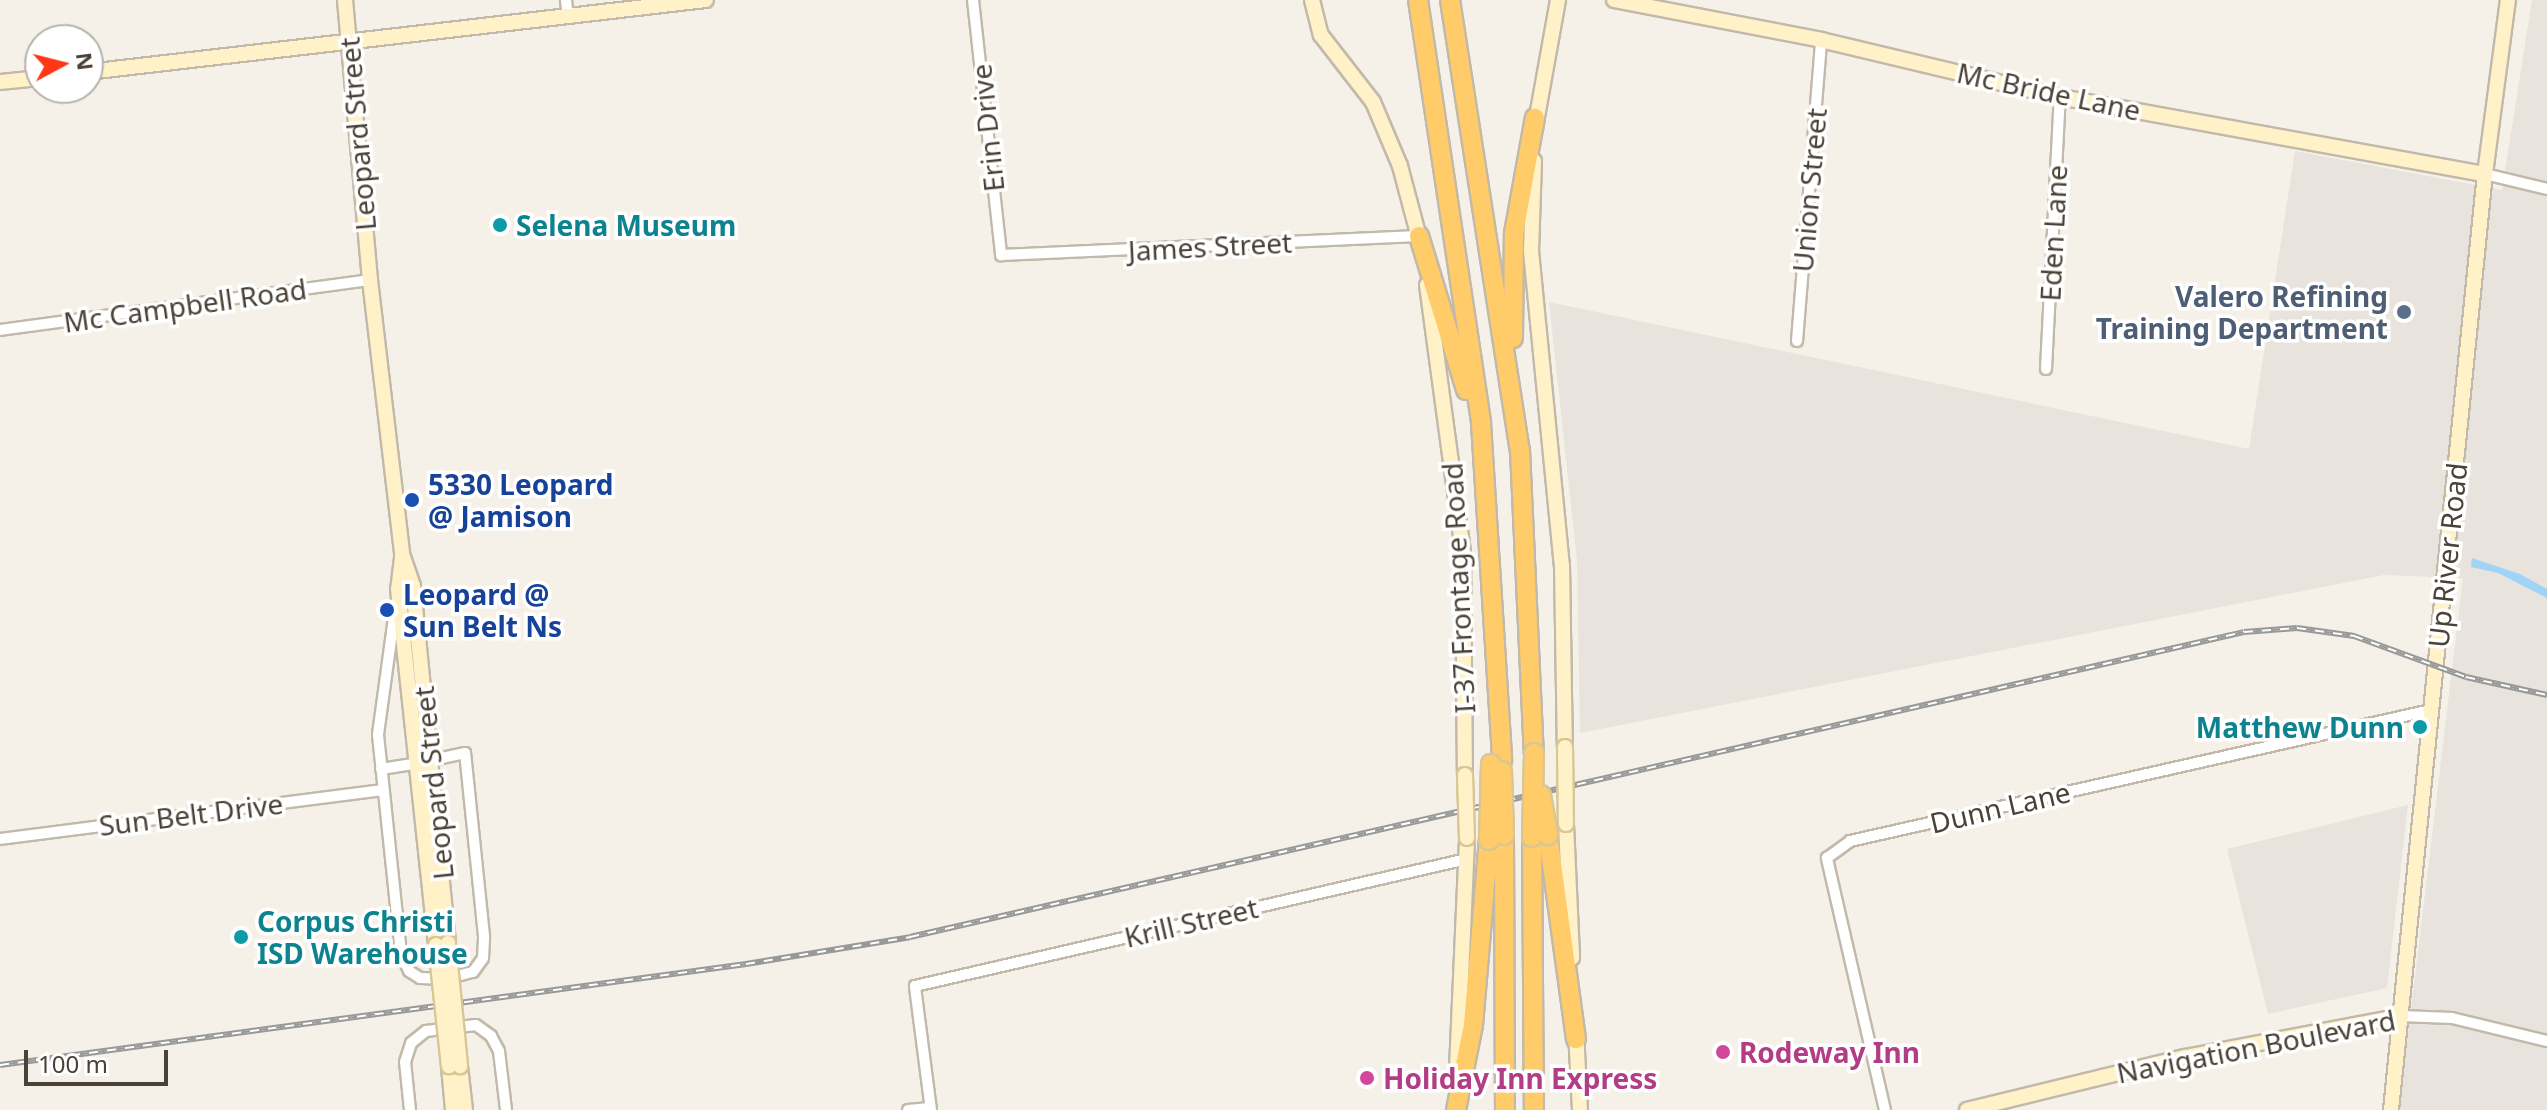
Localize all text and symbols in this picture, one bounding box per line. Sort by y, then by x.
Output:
north arrow [24,24,104,104]
street label: Leopard Street [332,36,382,232]
text: N [70,51,102,72]
street label: Mc Bride Lane [1954,55,2144,127]
street label: Erin Drive [964,63,1010,193]
street label: Union Street [1785,107,1833,273]
street label: Eden Lane [2033,164,2073,302]
place label: Selena Museum [516,208,736,242]
marker: Selena Museum [491,216,509,234]
street label: James Street [1127,225,1293,267]
street label: Mc Campbell Road [61,271,309,339]
place label: Valero Refining Training Department [2096,279,2388,345]
marker: Valero Refining Training Department [2395,303,2413,321]
street label: Up River Road [2421,461,2473,649]
street label: I-37 Frontage Road [1435,462,1481,714]
place label: 5330 Leopard @ Jamison [428,467,613,533]
marker: 5330 Leopard @ Jamison [403,491,421,509]
place label: Leopard @ Sun Belt Ns [403,577,562,643]
marker: Leopard @ Sun Belt Ns [378,601,396,619]
street label: Leopard Street [406,685,460,881]
place label: Matthew Dunn [2196,710,2404,744]
marker: Matthew Dunn [2411,718,2429,736]
street label: Dunn Lane [1927,775,2073,839]
street label: Sun Belt Drive [97,786,285,842]
street label: Krill Street [1121,890,1261,954]
place label: Corpus Christi ISD Warehouse [257,904,468,970]
marker: Corpus Christi ISD Warehouse [232,928,250,946]
street label: Navigation Boulevard [2114,1002,2398,1090]
scale bar [28,1034,172,1084]
place label: Rodeway Inn [1739,1035,1920,1069]
marker: Rodeway Inn [1714,1043,1732,1061]
text: 100 m [38,1047,108,1080]
place label: Holiday Inn Express [1383,1061,1657,1095]
marker: Holiday Inn Express [1358,1069,1376,1087]

